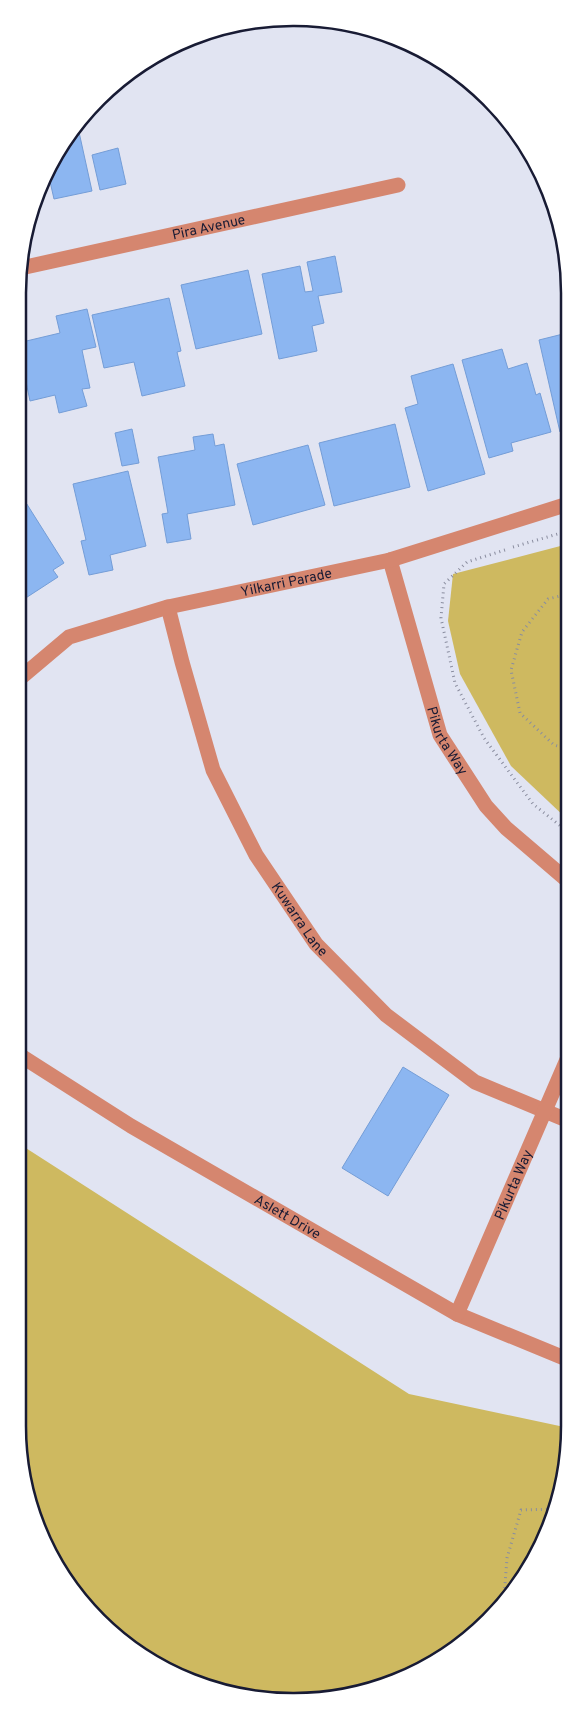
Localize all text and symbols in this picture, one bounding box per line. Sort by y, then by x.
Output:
street label: Pira Avenue [171,212,247,244]
street label: Yilkarri Parade [239,566,334,601]
street label: Pikurta Way [422,705,471,779]
street label: Kuwarra Lane [267,879,331,961]
street label: Pikurta Way [492,1147,537,1223]
street label: Aslett Drive [251,1192,323,1244]

